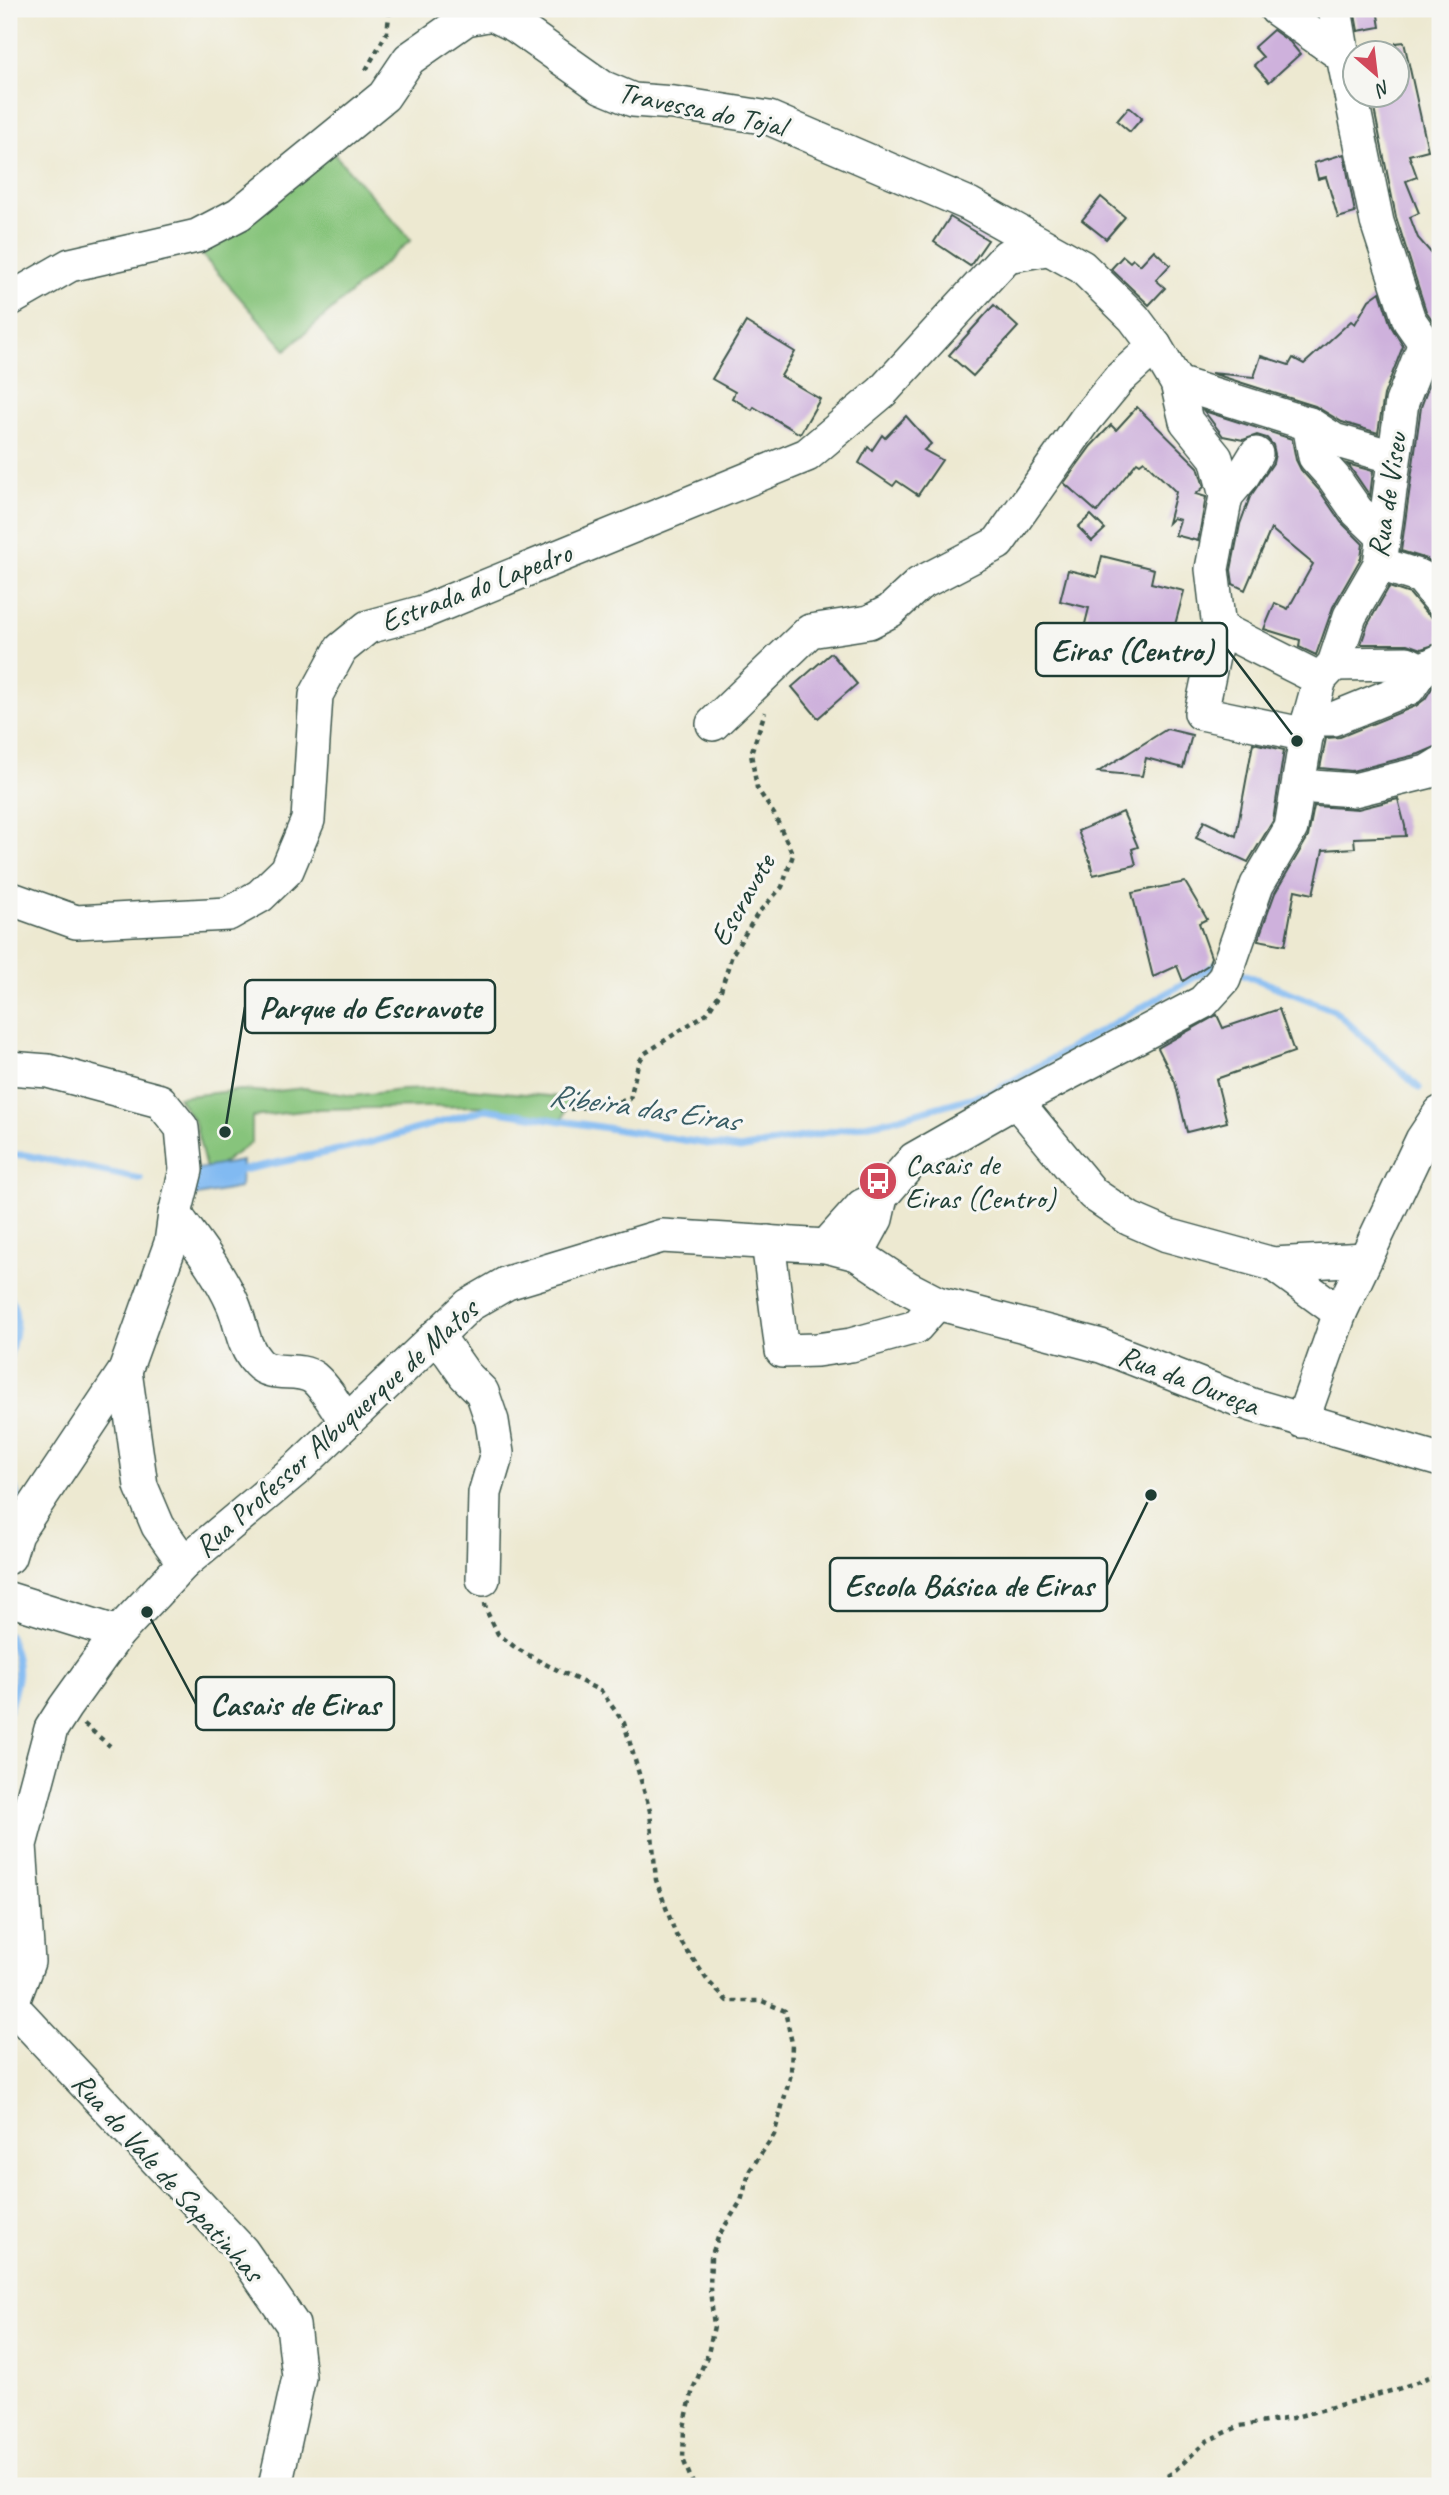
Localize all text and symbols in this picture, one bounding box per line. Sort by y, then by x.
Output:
north arrow [1340,38,1410,108]
street label: Travessa do Tojal [615,73,794,146]
text: N [1370,75,1394,103]
street label: Rua de Viseu [1358,428,1416,560]
street label: Estrada do Lapedro [375,533,578,641]
callout: Eiras (Centro) [1036,623,1227,676]
text: Eiras (Centro) [1051,630,1216,671]
street label: Escravote [701,845,785,953]
callout: Parque do Escravote [245,980,495,1033]
text: Parque do Escravote [259,987,484,1028]
water label: Ribeira das Eiras [547,1074,746,1142]
place label: Casais de Eiras (Centro) [905,1145,1057,1217]
bus stop icon: Casais de Eiras (Centro) [857,1160,899,1202]
street label: Rua Professor Albuquerque de Matos [186,1289,488,1565]
street label: Rua da Oureça [1113,1336,1266,1425]
callout: Escola Básica de Eiras [830,1558,1107,1611]
text: Escola Básica de Eiras [844,1565,1097,1606]
callout: Casais de Eiras [196,1677,394,1730]
text: Casais de Eiras [210,1684,384,1725]
street label: Rua do Vale de Sapatinhas [64,2064,274,2292]

